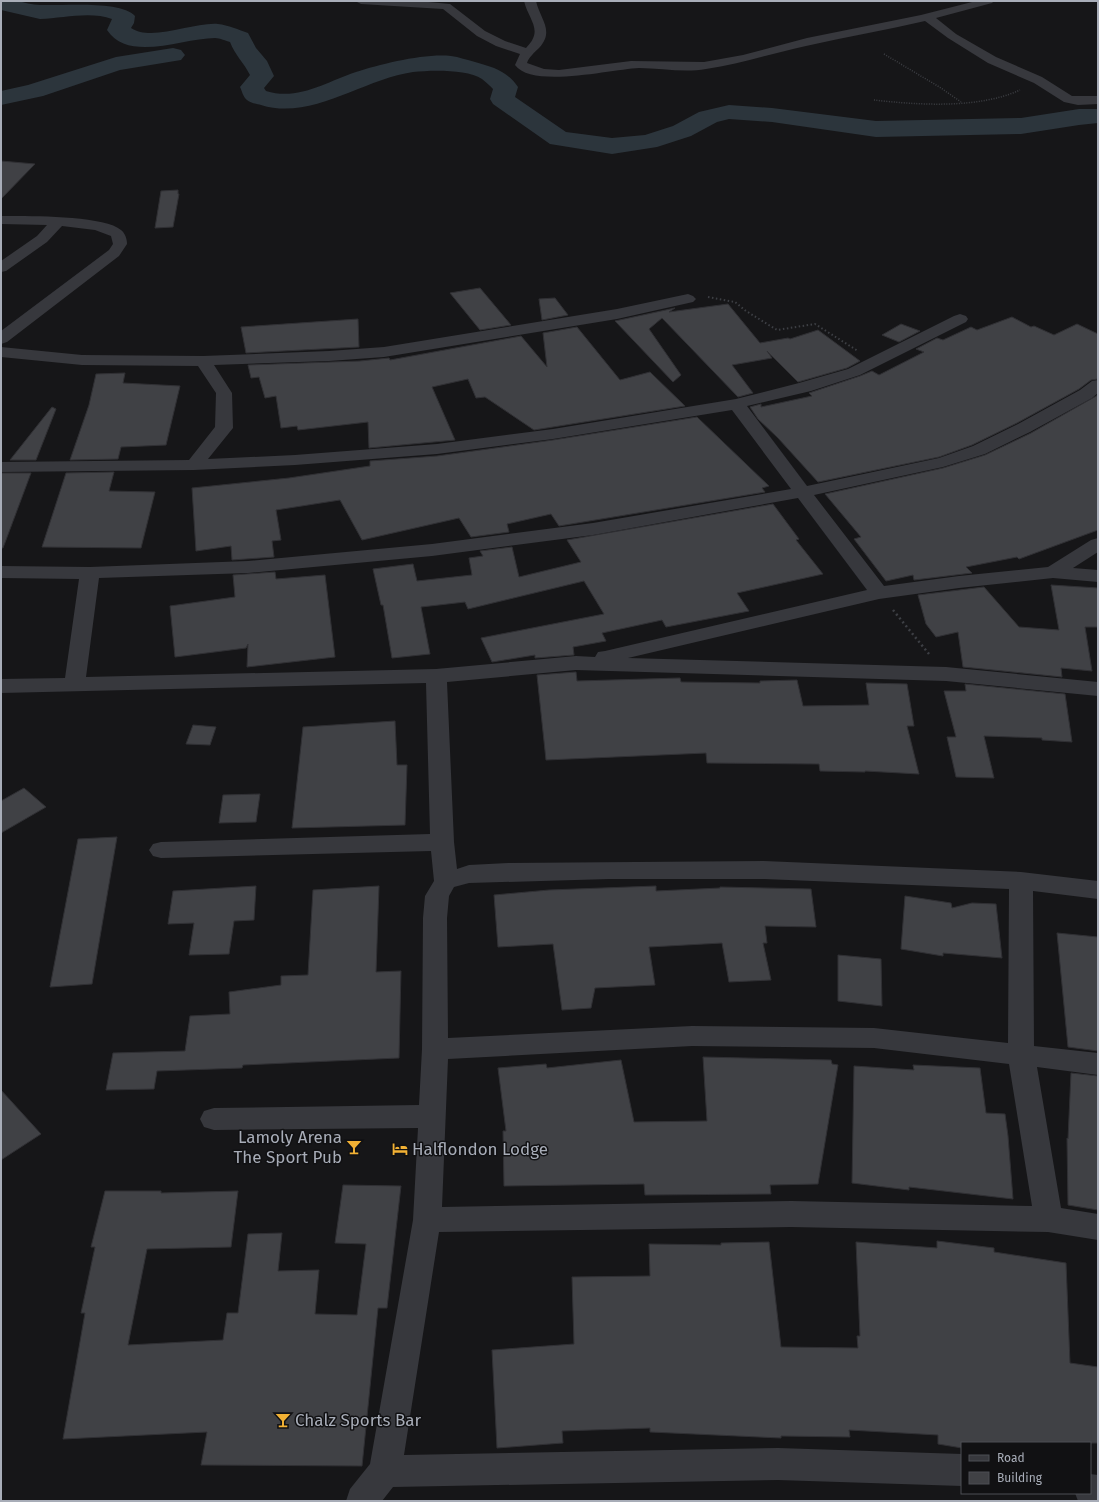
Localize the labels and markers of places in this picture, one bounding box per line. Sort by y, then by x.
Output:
place label: Lamoly Arena The Sport Pub [234,1127,342,1168]
bar icon: Lamoly Arena The Sport Pub [345,1138,363,1156]
place label: Halflondon Lodge [412,1139,548,1160]
hotel icon: Halflondon Lodge [391,1140,409,1158]
place label: Chalz Sports Bar [295,1410,421,1431]
bar icon: Chalz Sports Bar [274,1411,292,1429]

